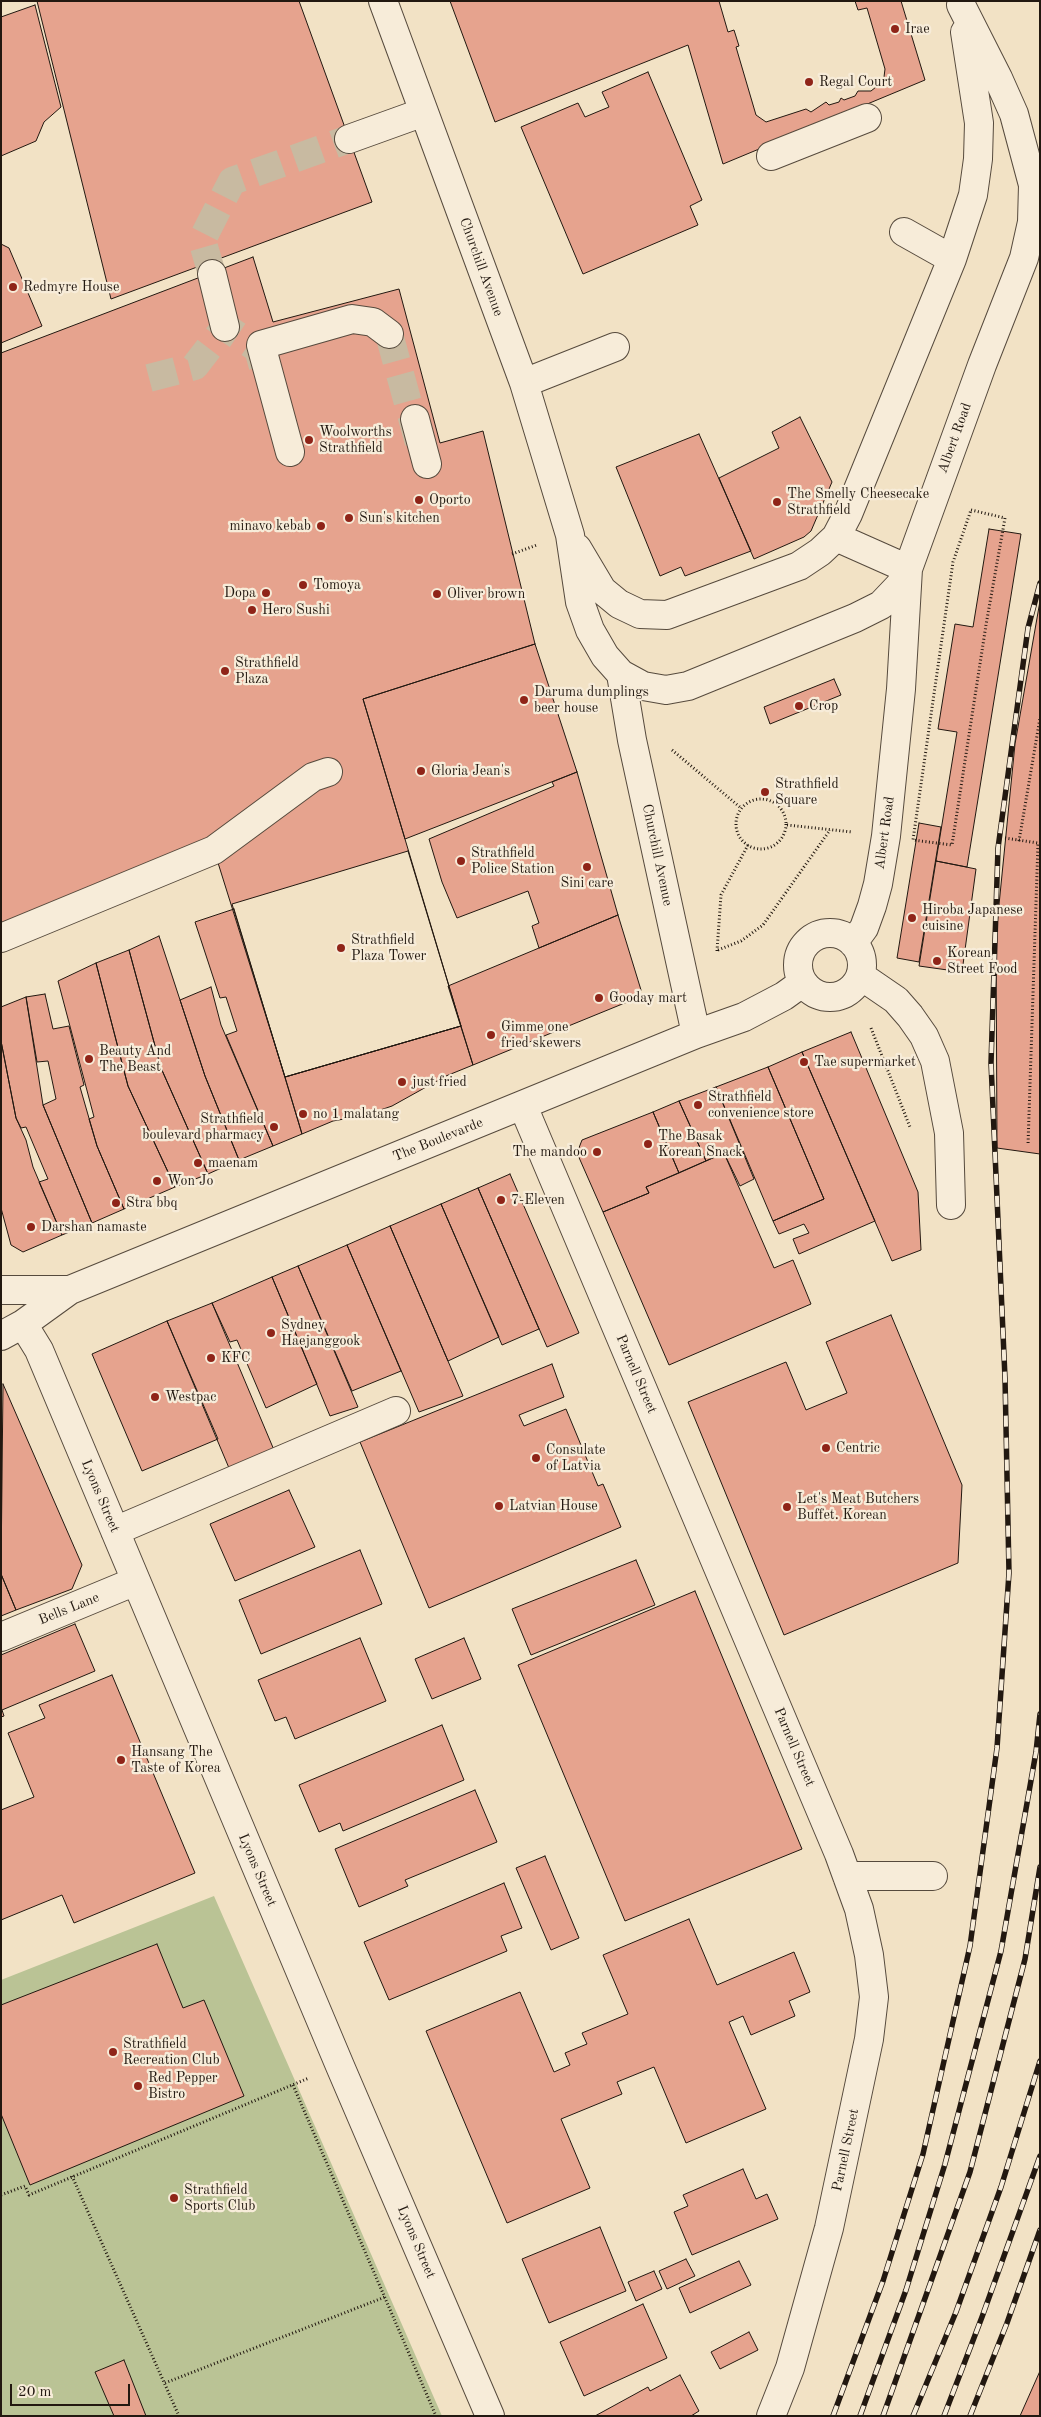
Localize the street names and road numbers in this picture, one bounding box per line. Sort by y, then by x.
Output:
street label: Churchill Avenue [455,215,507,319]
street label: Albert Road [934,400,976,476]
street label: Albert Road [872,795,898,871]
street label: Churchill Avenue [638,803,676,907]
street label: The Boulevarde [391,1114,485,1166]
street label: Parnell Street [612,1332,660,1416]
street label: Lyons Street [77,1457,123,1535]
street label: Bells Lane [36,1589,102,1629]
street label: Parnell Street [770,1705,818,1789]
street label: Lyons Street [234,1831,280,1909]
street label: Parnell Street [829,2107,863,2193]
street label: Lyons Street [393,2203,439,2281]

